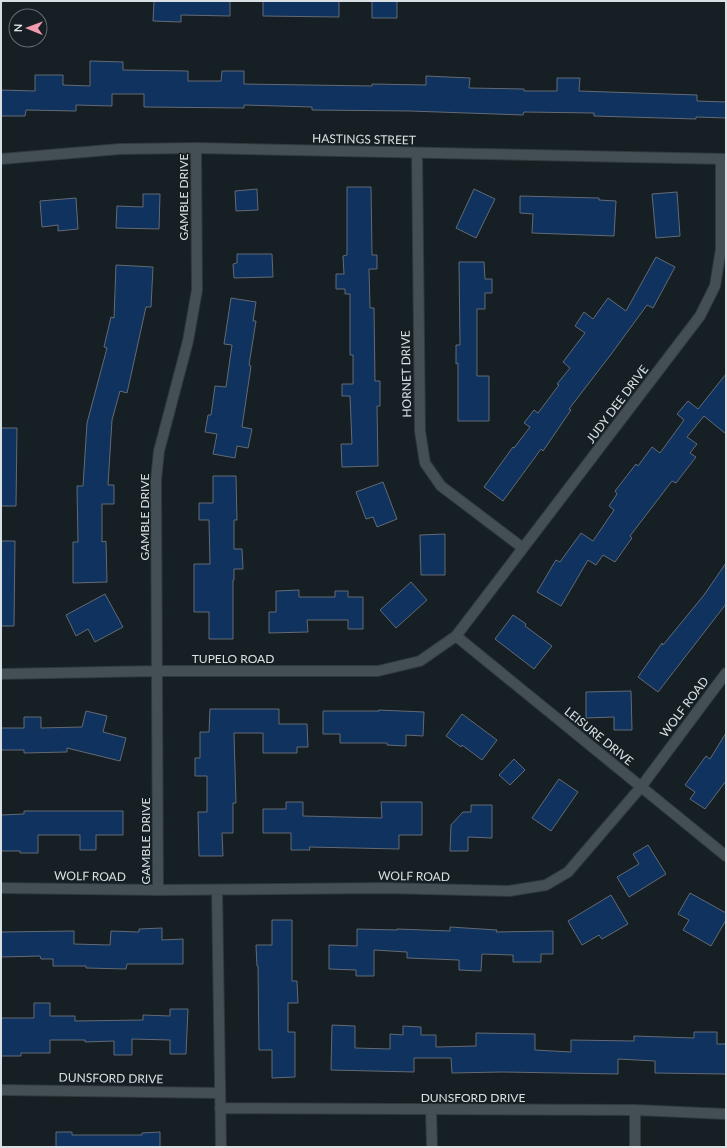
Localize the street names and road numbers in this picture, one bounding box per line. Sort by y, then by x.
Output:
street label: HASTINGS STREET [312,131,416,147]
street label: GAMBLE DRIVE [176,153,191,240]
street label: HORNET DRIVE [398,330,414,418]
street label: JUDY DEE DRIVE [583,362,651,446]
street label: GAMBLE DRIVE [137,473,152,560]
street label: TUPELO ROAD [192,651,274,666]
street label: WOLF ROAD [656,674,712,740]
street label: LEISURE DRIVE [561,704,637,768]
street label: GAMBLE DRIVE [138,797,153,884]
street label: WOLF ROAD [54,868,126,884]
street label: WOLF ROAD [378,868,450,884]
street label: DUNSFORD DRIVE [59,1070,164,1086]
street label: DUNSFORD DRIVE [421,1090,525,1105]

